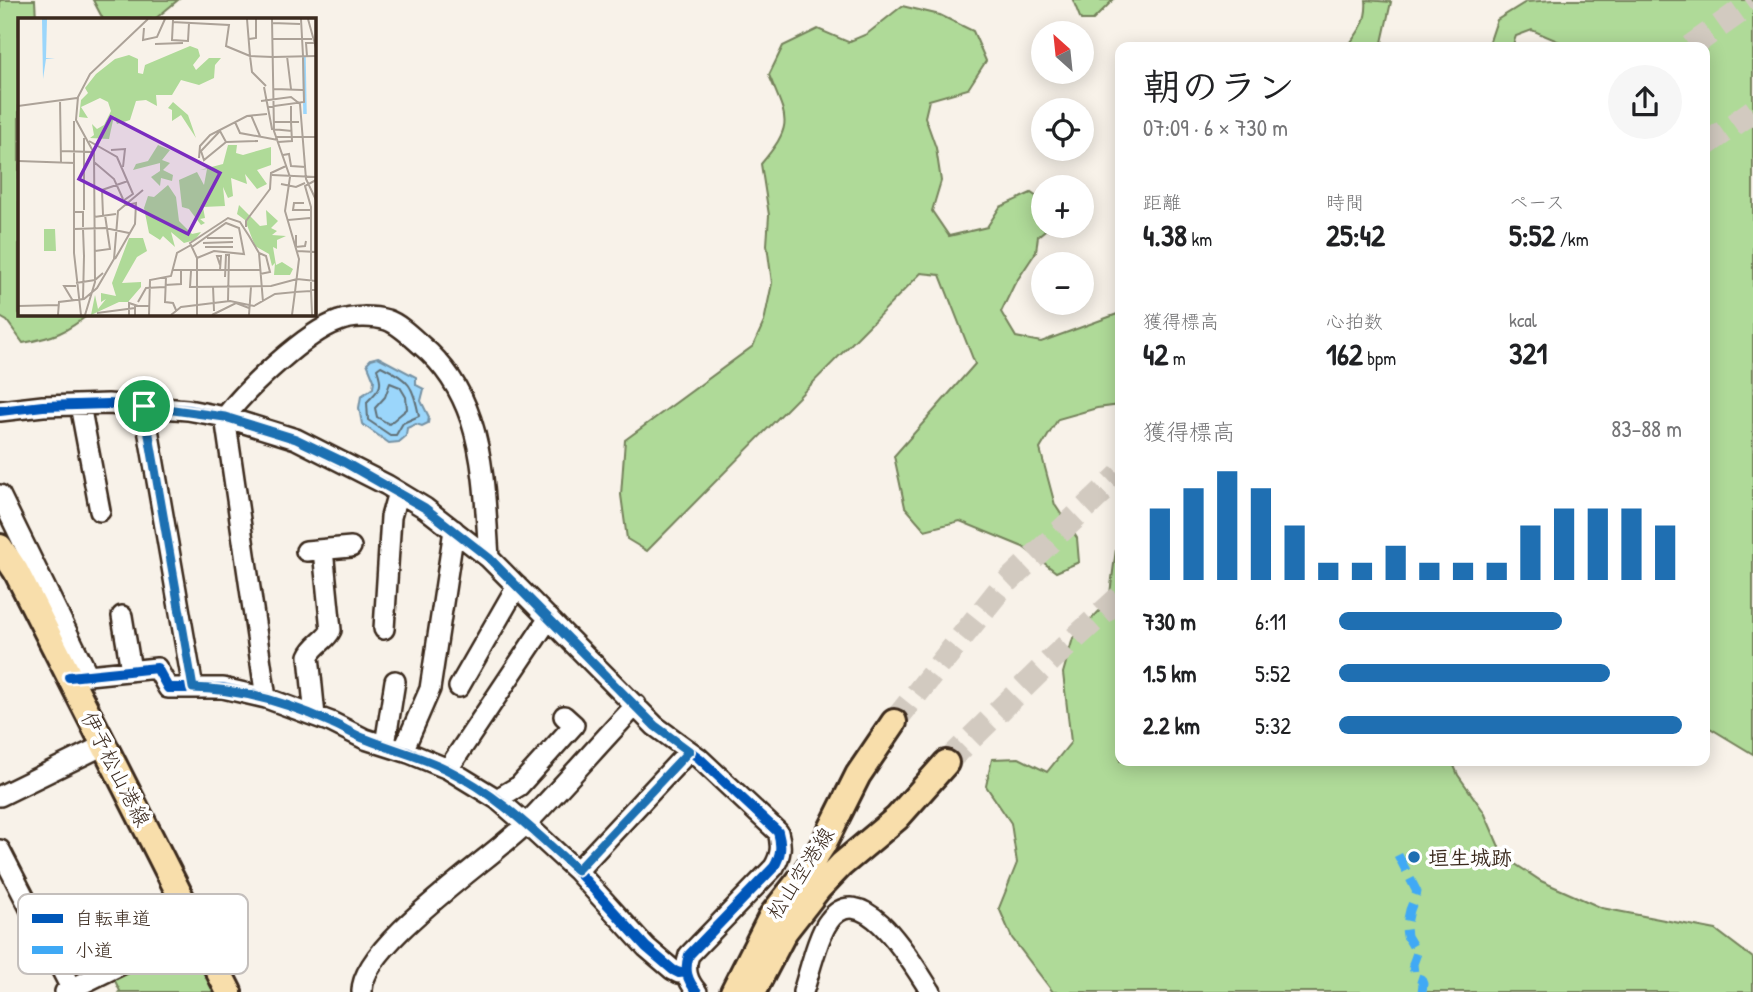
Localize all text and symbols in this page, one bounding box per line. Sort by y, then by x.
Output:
inset map [18,18,315,315]
north arrow [1031,21,1094,84]
map controls [1031,21,1094,315]
text: 朝のラン [1143,60,1295,112]
button: share [1608,65,1682,139]
button: locate [1031,98,1094,161]
text: 07:09 · 6 × 730 m [1143,112,1288,143]
button: + [1031,175,1094,238]
text: 距離 [1143,189,1181,215]
text: 時間 [1326,189,1364,215]
text: ペース [1509,189,1565,215]
text: 4.38 [1143,215,1187,255]
text: 25:42 [1326,215,1385,255]
text: 5:52 [1509,215,1555,255]
text: km [1187,226,1212,252]
text: /km [1555,226,1589,252]
button: − [1031,252,1094,315]
text: kcal [1509,307,1537,333]
text: 獲得標高 [1143,308,1219,334]
text: 心拍数 [1326,308,1383,334]
text: 321 [1509,333,1547,373]
text: 42 [1143,334,1168,374]
text: 162 [1326,334,1363,374]
text: m [1168,345,1186,371]
text: bpm [1363,345,1396,371]
pin [114,376,174,436]
icon: arrive [125,387,163,425]
text: 83–88 m [1611,413,1682,444]
text: 獲得標高 [1143,416,1235,447]
text: 730 m [1143,606,1196,637]
text: 6:11 [1255,606,1286,637]
text: 1.5 km [1143,658,1196,689]
text: 5:52 [1255,658,1291,689]
street label: 伊予松山港線 [74,706,158,832]
text: 2.2 km [1143,710,1200,741]
text: 5:32 [1255,710,1291,741]
street label: 松山空港線 [759,821,841,925]
place label: 垣生城跡 [1428,843,1512,872]
marker: 垣生城跡 [1406,849,1422,865]
legend [18,894,248,974]
text: 自転車道 [75,905,151,931]
text: 小道 [75,937,113,963]

